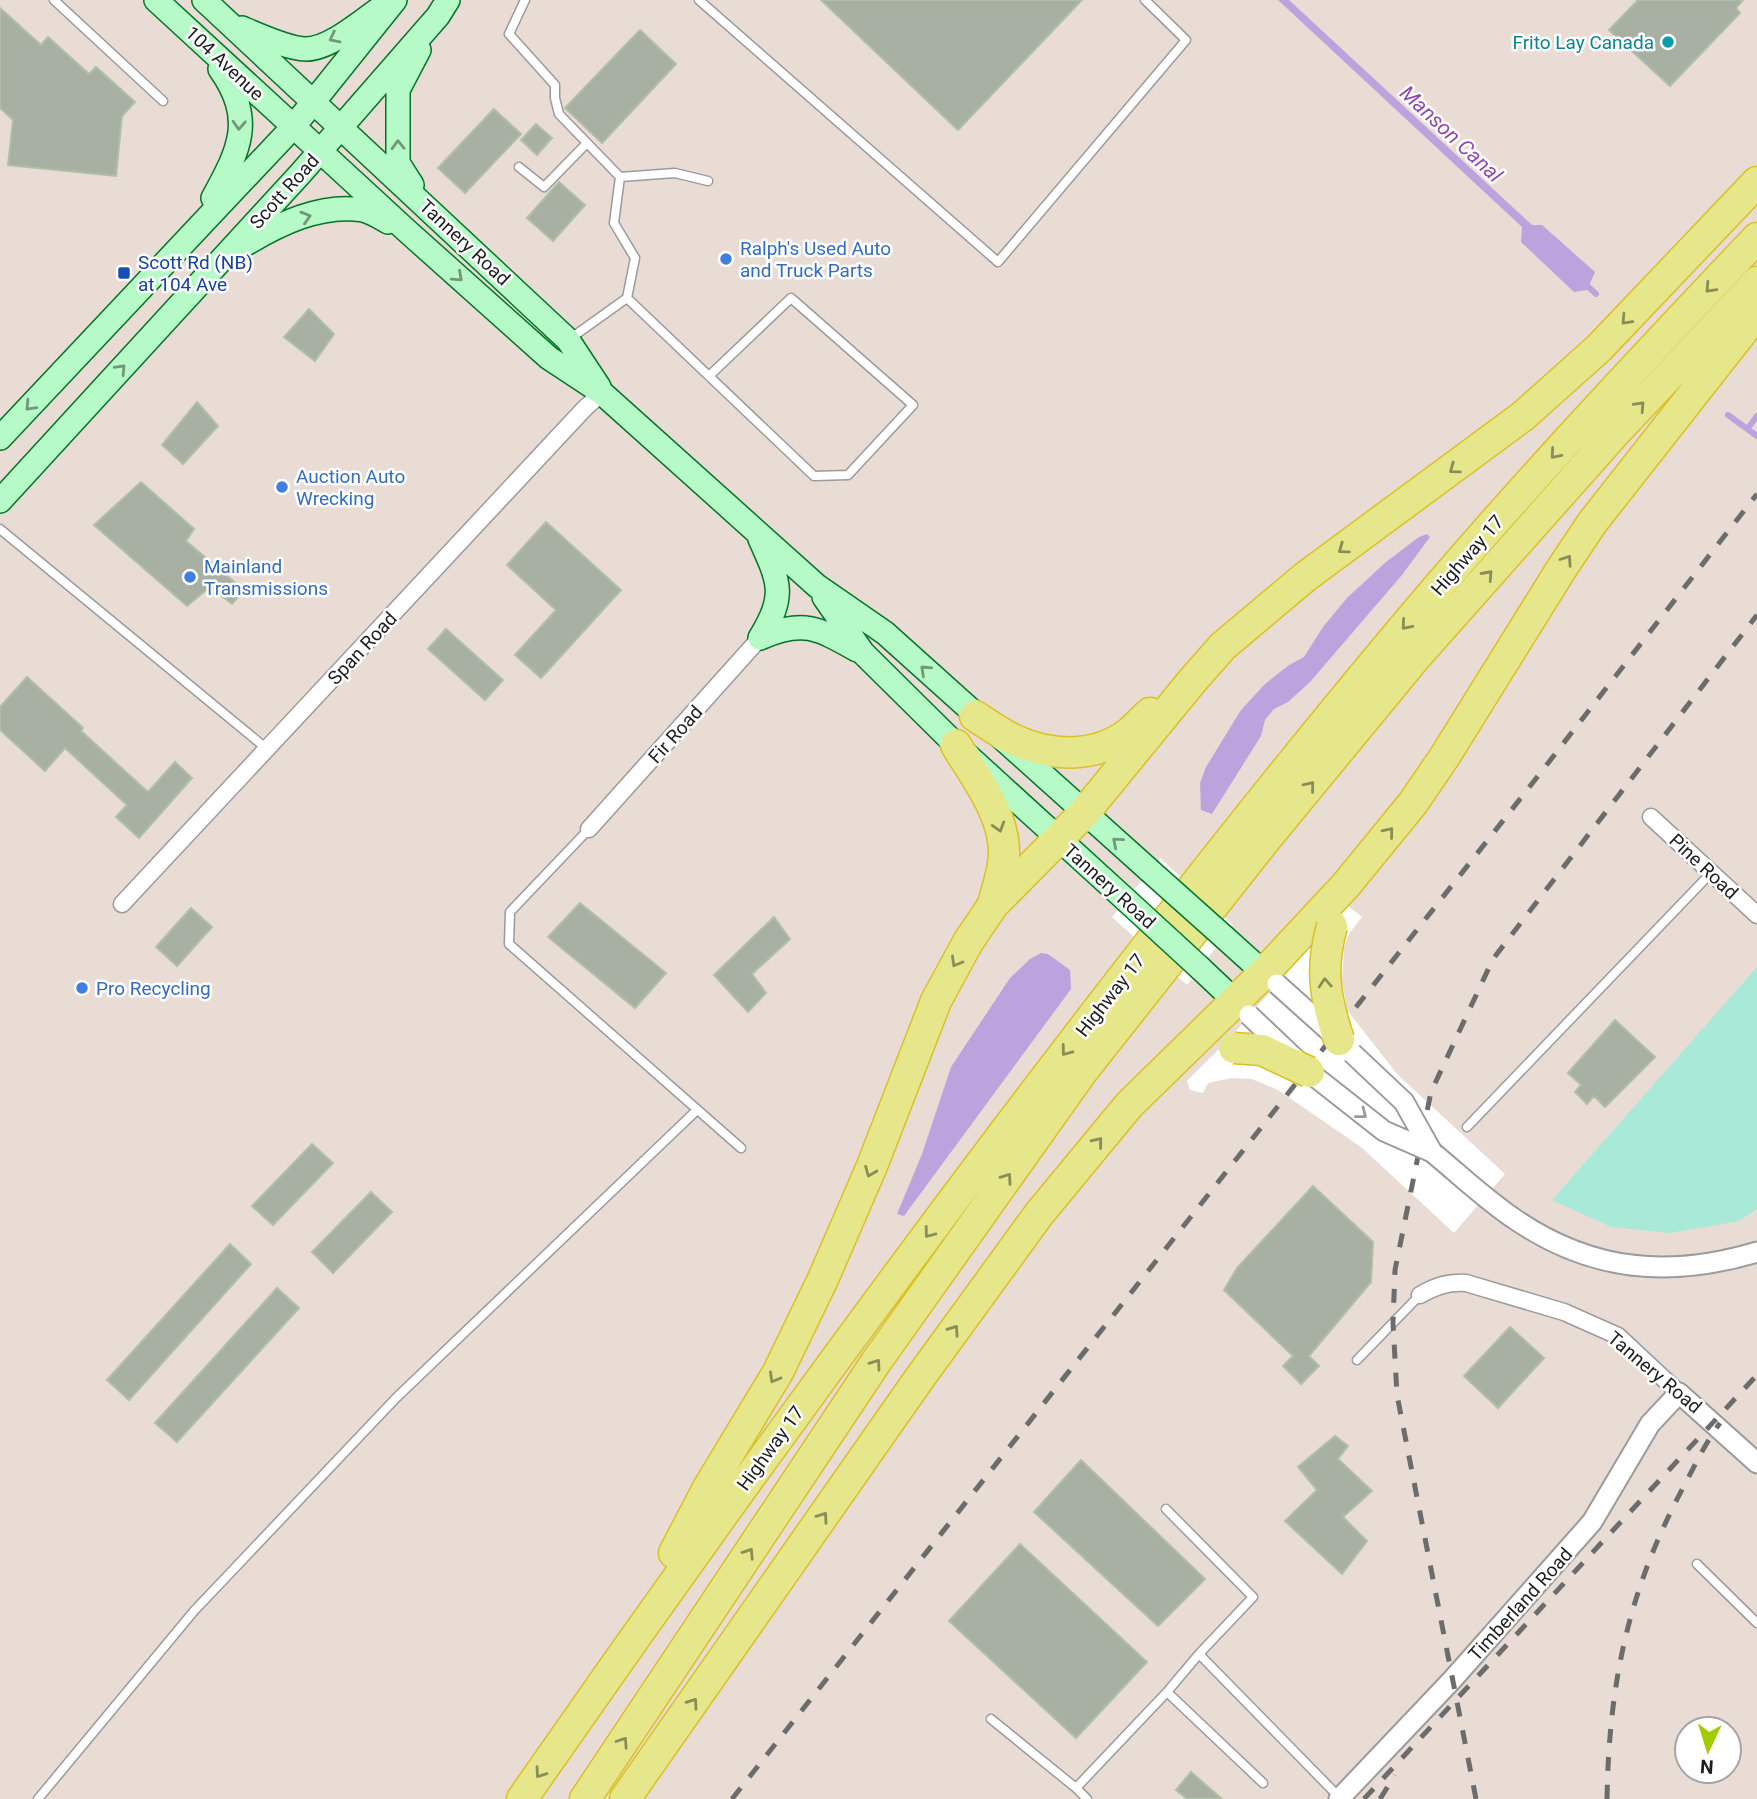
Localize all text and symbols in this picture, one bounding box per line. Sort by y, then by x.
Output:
street label: 104 Avenue [181,21,269,105]
one-way arrow [329,30,342,44]
place label: Frito Lay Canada [1512,31,1654,54]
marker: Frito Lay Canada [1660,34,1676,50]
water label: Manson Canal [1395,81,1508,188]
one-way arrow [232,120,247,131]
one-way arrow [390,139,405,150]
street label: Scott Road [245,149,324,234]
street label: Tannery Road [415,195,515,290]
one-way arrow [300,210,312,225]
place label: Ralph's Used Auto and Truck Parts [740,237,891,282]
place label: Scott Rd (NB) at 104 Ave [138,251,253,296]
marker: Ralph's Used Auto and Truck Parts [718,251,734,267]
marker: Scott Rd (NB) at 104 Ave [116,265,132,281]
one-way arrow [450,269,463,281]
one-way arrow [1706,279,1719,292]
one-way arrow [1621,312,1634,325]
one-way arrow [113,364,126,377]
one-way arrow [25,398,38,411]
one-way arrow [1632,401,1645,414]
one-way arrow [1551,446,1563,459]
one-way arrow [1449,460,1462,473]
place label: Auction Auto Wrecking [296,465,405,510]
marker: Auction Auto Wrecking [274,479,290,495]
street label: Highway 17 [1426,510,1508,600]
one-way arrow [1338,541,1351,553]
place label: Mainland Transmissions [204,555,328,600]
one-way arrow [1559,555,1571,568]
marker: Mainland Transmissions [182,569,198,585]
one-way arrow [1480,570,1492,583]
street label: Span Road [323,607,402,689]
one-way arrow [1402,617,1414,630]
one-way arrow [920,665,933,678]
street label: Fir Road [643,701,707,768]
one-way arrow [1301,782,1314,794]
one-way arrow [991,820,1005,832]
one-way arrow [1381,828,1394,840]
street label: Pine Road [1665,829,1743,904]
one-way arrow [1112,838,1125,850]
street label: Tannery Road [1059,839,1160,934]
street label: Highway 17 [1071,949,1150,1041]
one-way arrow [951,955,964,967]
place label: Pro Recycling [96,977,211,1000]
one-way arrow [1318,978,1333,989]
marker: Pro Recycling [74,980,90,996]
one-way arrow [1062,1043,1075,1056]
one-way arrow [1354,1106,1367,1118]
one-way arrow [1090,1138,1102,1151]
one-way arrow [864,1166,878,1178]
one-way arrow [999,1173,1011,1186]
one-way arrow [925,1225,938,1238]
one-way arrow [945,1325,958,1338]
street label: Tannery Road [1603,1326,1706,1418]
one-way arrow [867,1359,880,1372]
one-way arrow [769,1371,782,1384]
street label: Highway 17 [732,1402,809,1495]
one-way arrow [815,1512,827,1525]
street label: Timberland Road [1464,1543,1577,1666]
one-way arrow [741,1548,754,1561]
one-way arrow [685,1698,697,1711]
north arrow [1673,1715,1743,1785]
one-way arrow [615,1737,627,1750]
text: N [1699,1755,1714,1778]
one-way arrow [536,1765,548,1778]

